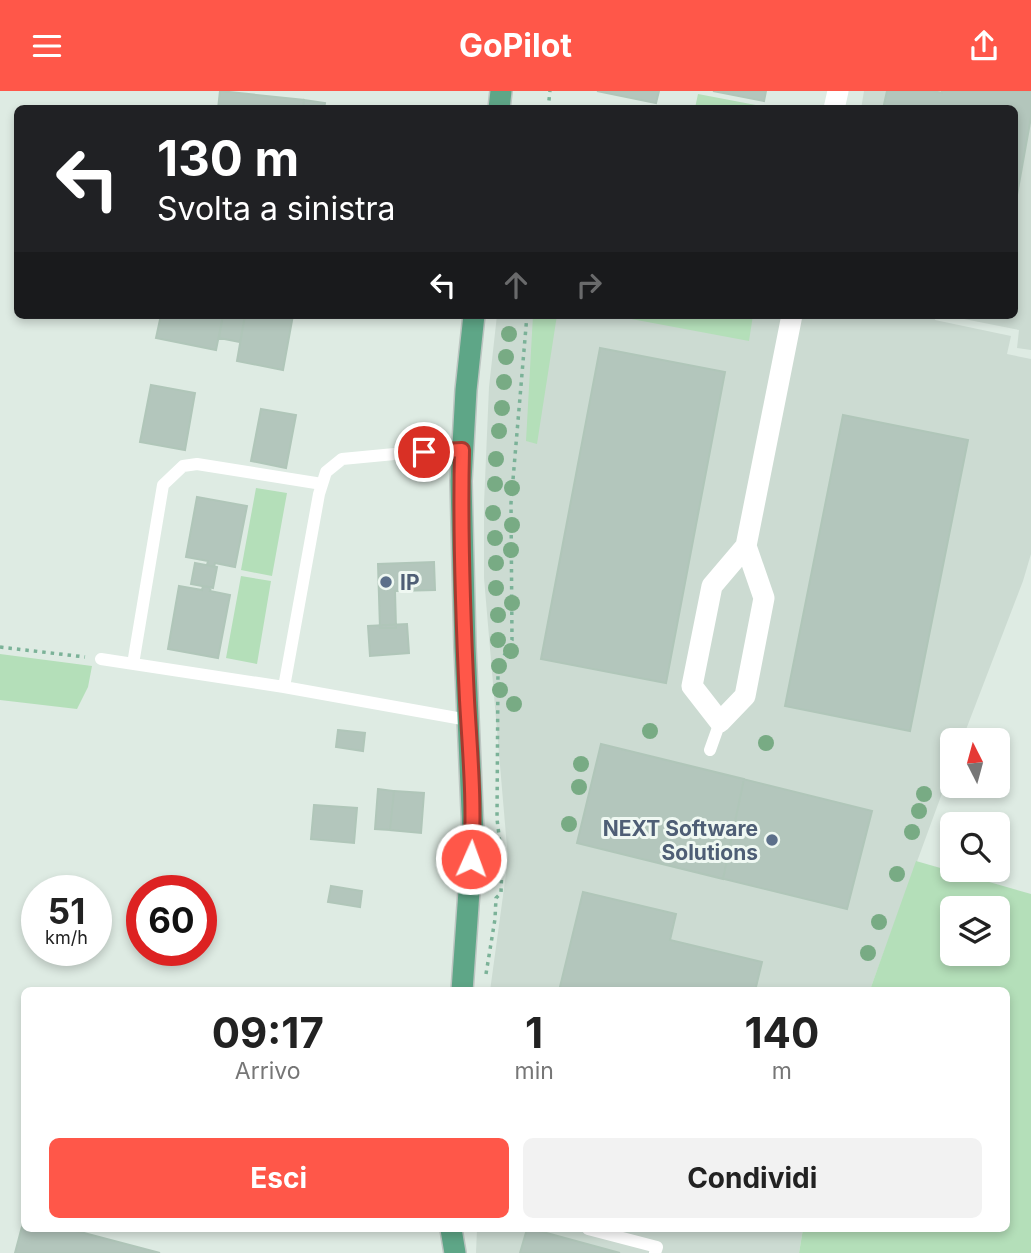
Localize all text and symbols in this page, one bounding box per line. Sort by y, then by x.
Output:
text: GoPilot [459,26,572,65]
icon: menu [28,27,66,65]
icon: share [965,27,1003,65]
text: 130 m [157,129,299,188]
icon: left [42,133,133,224]
text: Svolta a sinistra [157,189,396,228]
icon: left [424,266,462,304]
icon: ahead [497,266,535,304]
icon: right [570,266,608,304]
pin [394,422,454,482]
icon: arrive [405,433,443,471]
place label: IP [400,570,420,595]
marker: IP [378,574,394,590]
north arrow [940,728,1010,798]
map controls [940,728,1010,966]
button: search [940,812,1010,882]
place label: NEXT Software Solutions [603,816,758,865]
position arrow [434,822,508,896]
marker: NEXT Software Solutions [764,832,780,848]
speed limit sign: 60 [126,875,217,966]
text: 51 [48,890,85,932]
button: layers [940,896,1010,966]
text: km/h [45,927,88,948]
text: 09:17 [212,1007,324,1058]
text: 1 [525,1007,543,1058]
text: 140 [744,1007,819,1058]
text: Arrivo [235,1057,301,1085]
text: min [514,1057,554,1085]
text: m [772,1057,792,1085]
button: Esci [49,1138,509,1218]
button: Condividi [523,1138,982,1218]

